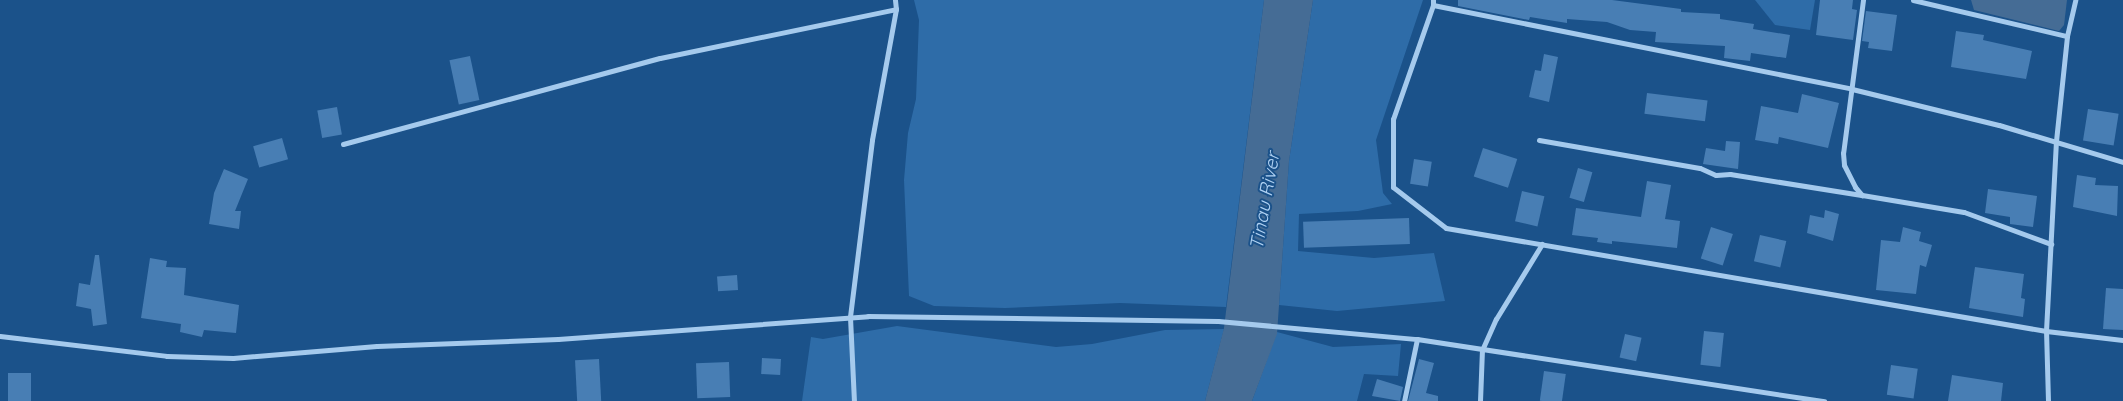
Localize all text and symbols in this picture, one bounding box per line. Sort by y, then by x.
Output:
water label: Tinau River [1245,150,1285,252]

